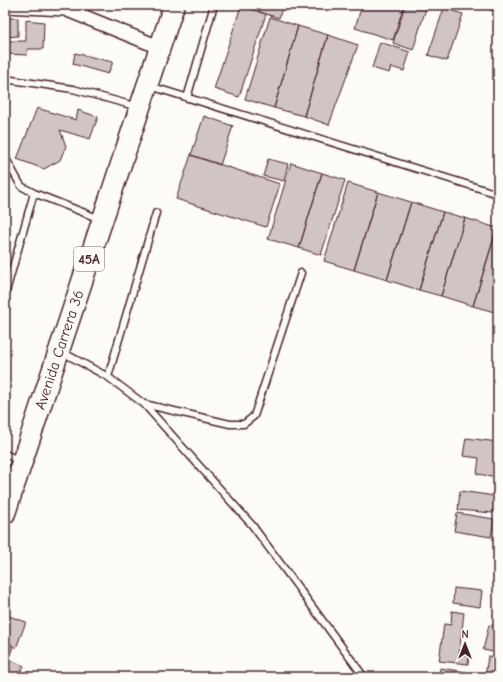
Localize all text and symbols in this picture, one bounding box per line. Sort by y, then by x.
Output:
road number: 45A [74,247,104,271]
street label: Avenida Carrera 36 [31,288,88,412]
north arrow [445,624,485,664]
text: N [461,628,469,641]

